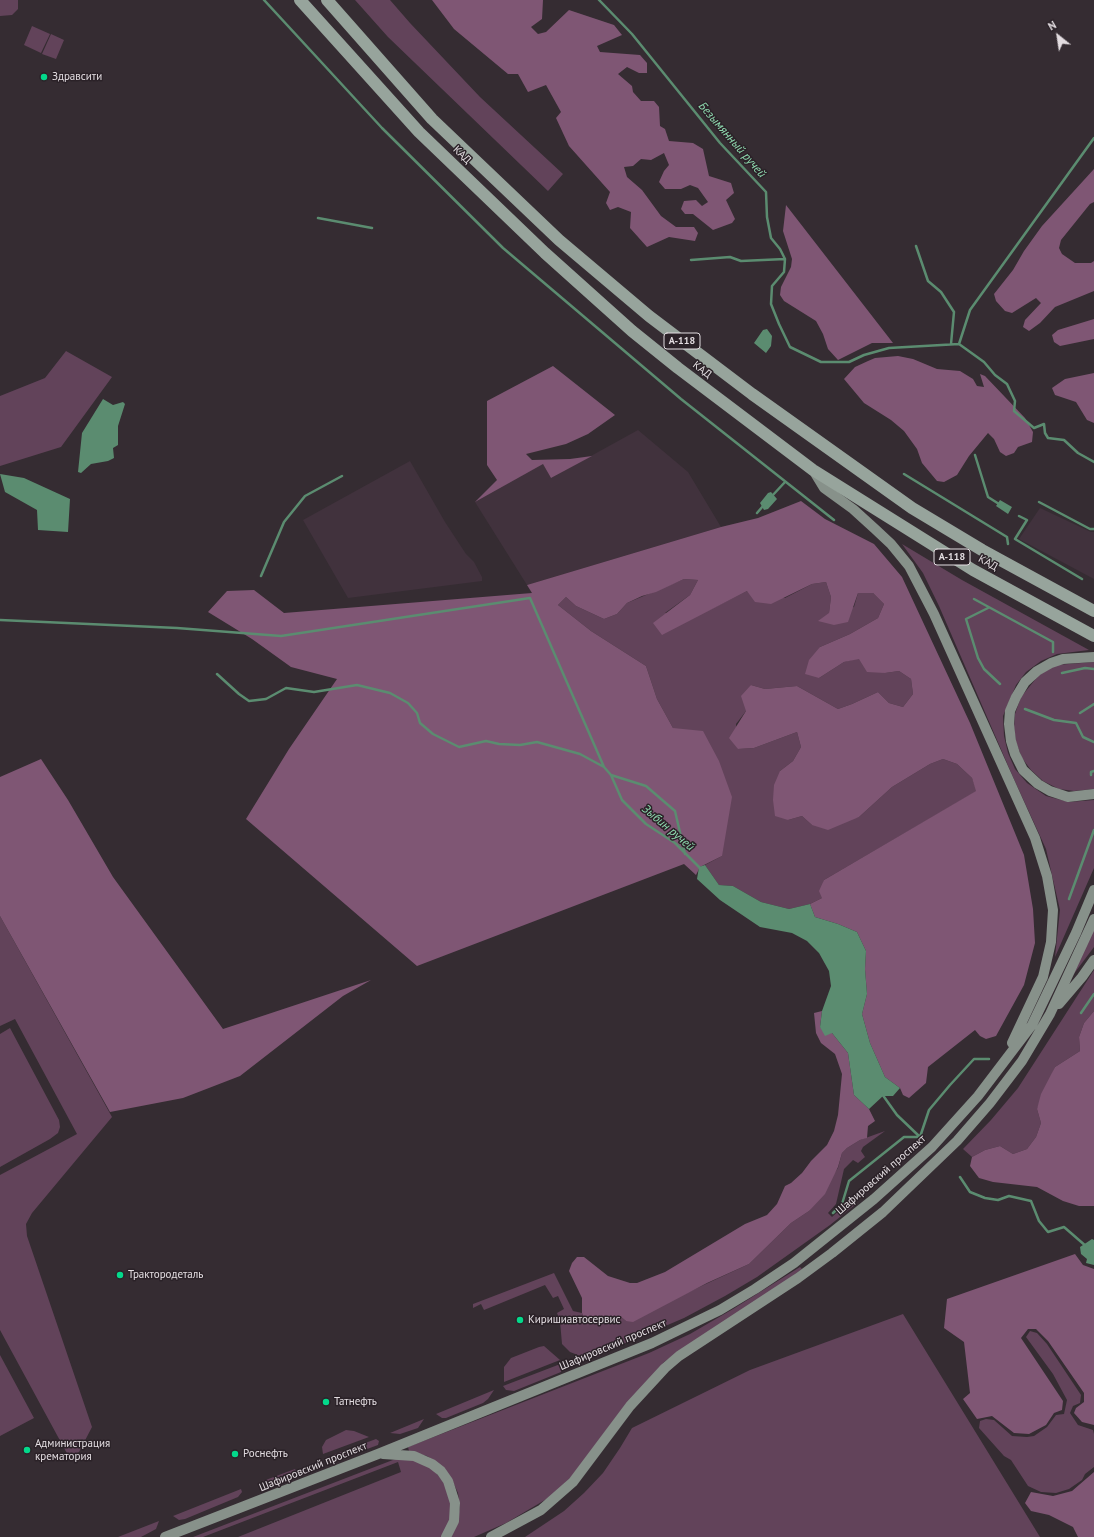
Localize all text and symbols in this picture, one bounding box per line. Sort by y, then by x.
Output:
north arrow [1038,16,1078,56]
text: N [1045,18,1059,33]
place label: Здравсити [52,70,102,84]
marker: Здравсити [39,72,49,82]
water label: Безымянный ручей [695,99,769,181]
street label: КАД [450,143,474,167]
road number: А-118 [664,333,700,349]
street label: КАД [690,359,714,381]
road number: А-118 [934,549,970,565]
street label: КАД [976,552,1000,574]
water label: Зыбин ручей [639,802,697,854]
street label: Шафировский проспект [833,1132,929,1218]
place label: Трактородеталь [128,1268,203,1282]
marker: Трактородеталь [115,1270,125,1280]
place label: Киришиавтосервис [528,1313,621,1327]
marker: Киришиавтосервис [515,1315,525,1325]
street label: Шафировский проспект [558,1316,668,1374]
place label: Татнефть [334,1395,377,1409]
marker: Татнефть [321,1397,331,1407]
place label: Администрация крематория [35,1437,110,1463]
street label: Шафировский проспект [257,1439,369,1495]
marker: Администрация крематория [22,1445,32,1455]
place label: Роснефть [243,1447,288,1461]
marker: Роснефть [230,1449,240,1459]

